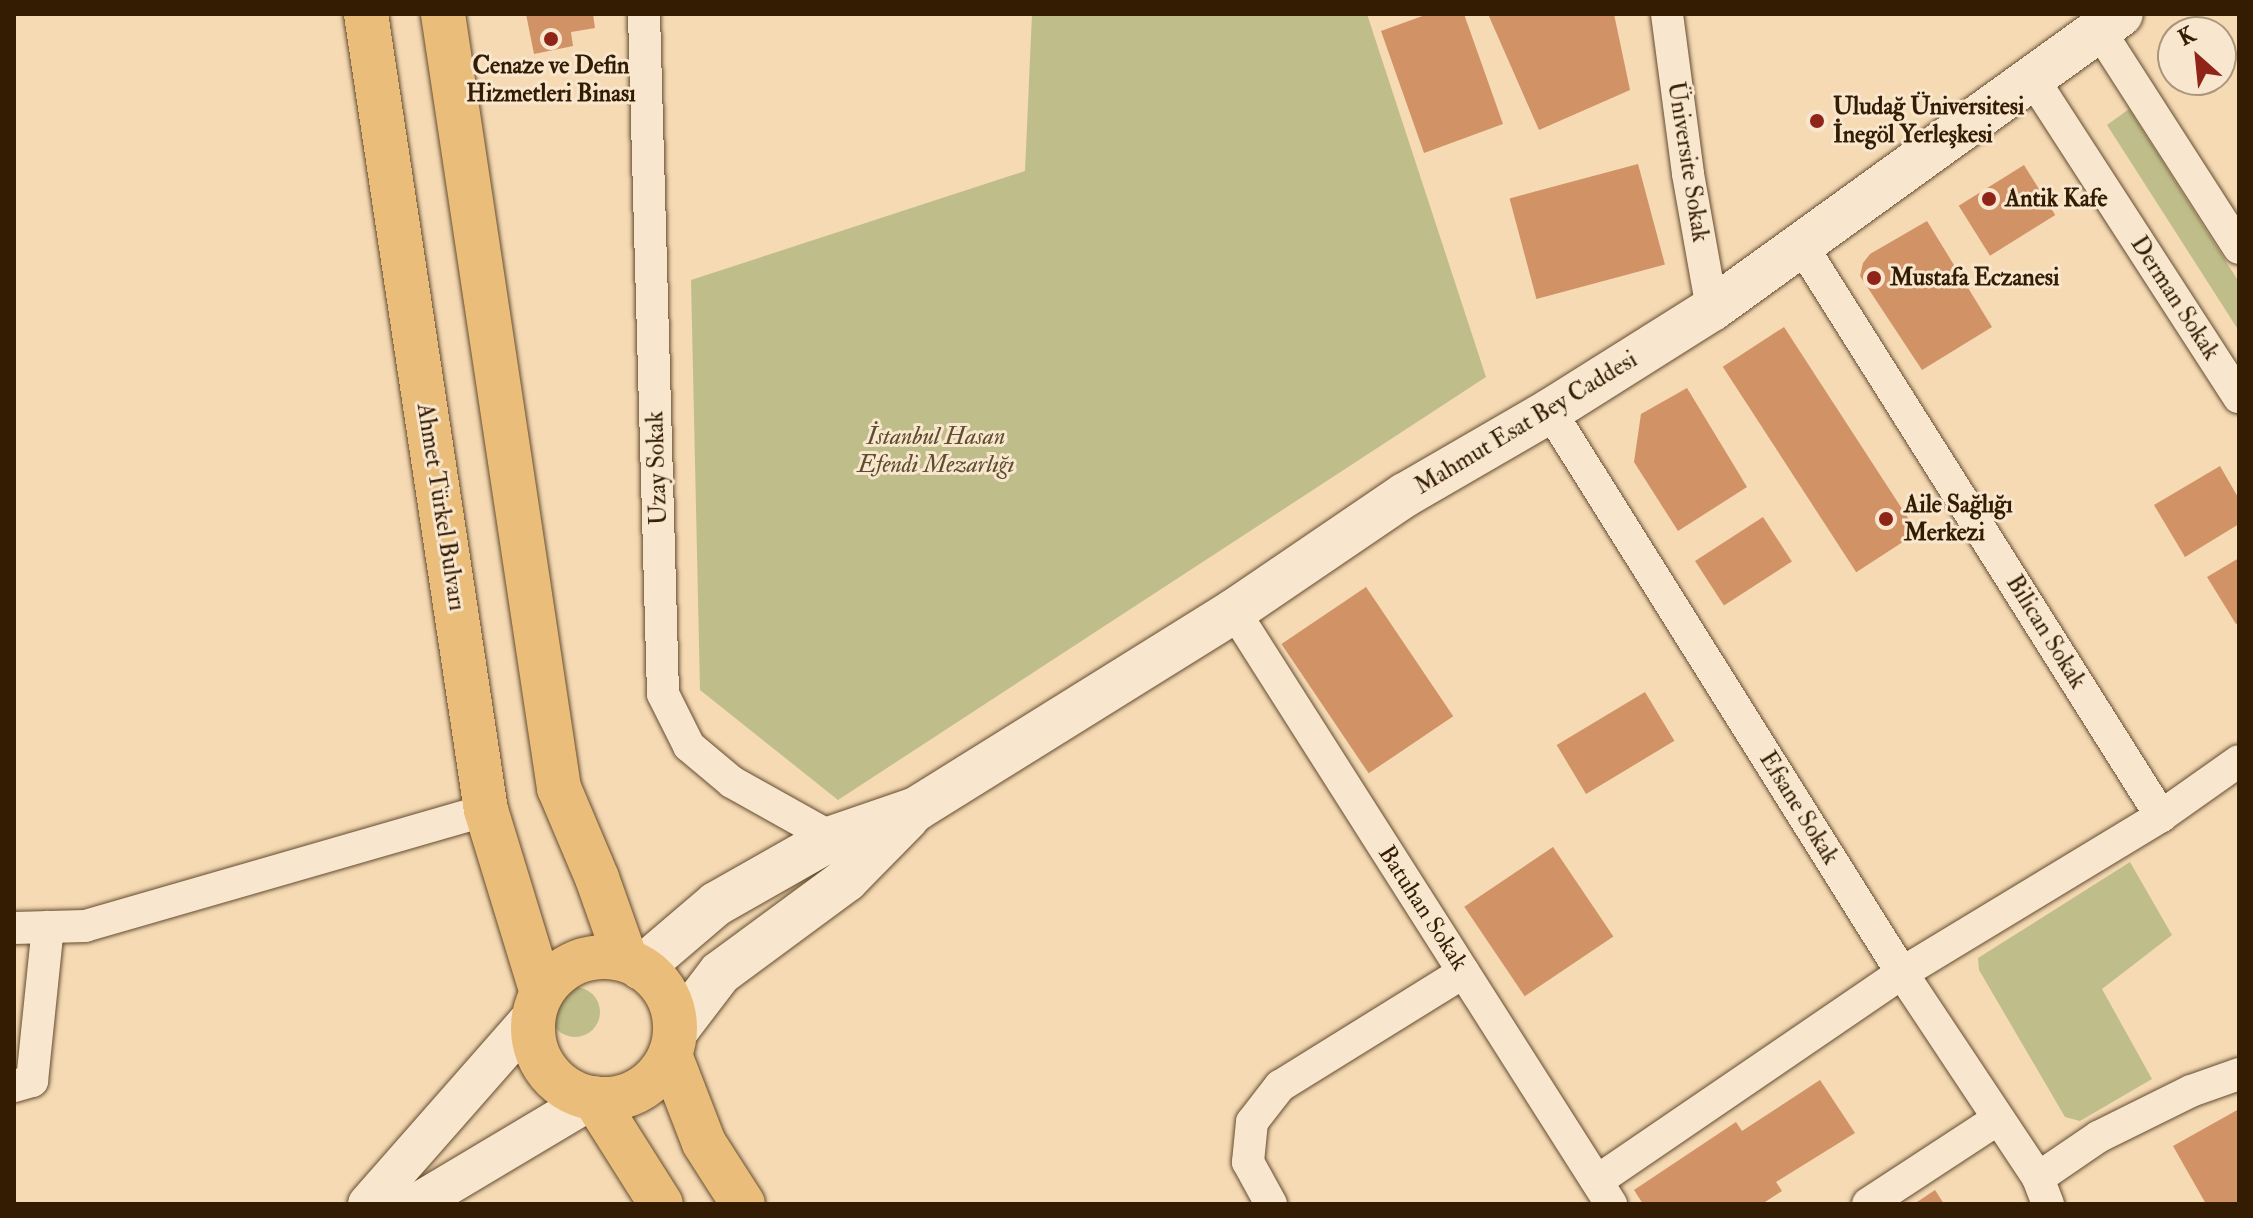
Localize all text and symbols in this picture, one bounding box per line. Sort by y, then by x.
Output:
north arrow [2157,16,2237,96]
text: K [2174,20,2200,52]
marker: Cenaze ve Defin Hizmetleri Binası [542,30,560,48]
place label: Cenaze ve Defin Hizmetleri Binası [466,52,636,108]
street label: Üniversite Sokak [1661,80,1715,244]
place label: Uludağ Üniversitesi İnegöl Yerleşkesi [1833,93,2024,149]
marker: Uludağ Üniversitesi İnegöl Yerleşkesi [1808,112,1826,130]
place label: Antik Kafe [2005,185,2108,213]
marker: Antik Kafe [1980,190,1998,208]
street label: Derman Sokak [2124,231,2226,365]
place label: Mustafa Eczanesi [1890,264,2059,292]
marker: Mustafa Eczanesi [1865,269,1883,287]
street label: Mahmut Esat Bey Caddesi [1410,345,1642,501]
street label: Ahmet Türkel Bulvarı [410,401,472,613]
street label: Uzay Sokak [641,411,673,525]
park label: İstanbul Hasan Efendi Mezarlığı [858,423,1014,479]
place label: Aile Sağlığı Merkezi [1904,491,2013,547]
marker: Aile Sağlığı Merkezi [1875,508,1897,530]
street label: Bilican Sokak [2000,570,2092,694]
street label: Efsane Sokak [1753,746,1845,870]
street label: Batuhan Sokak [1372,840,1474,976]

